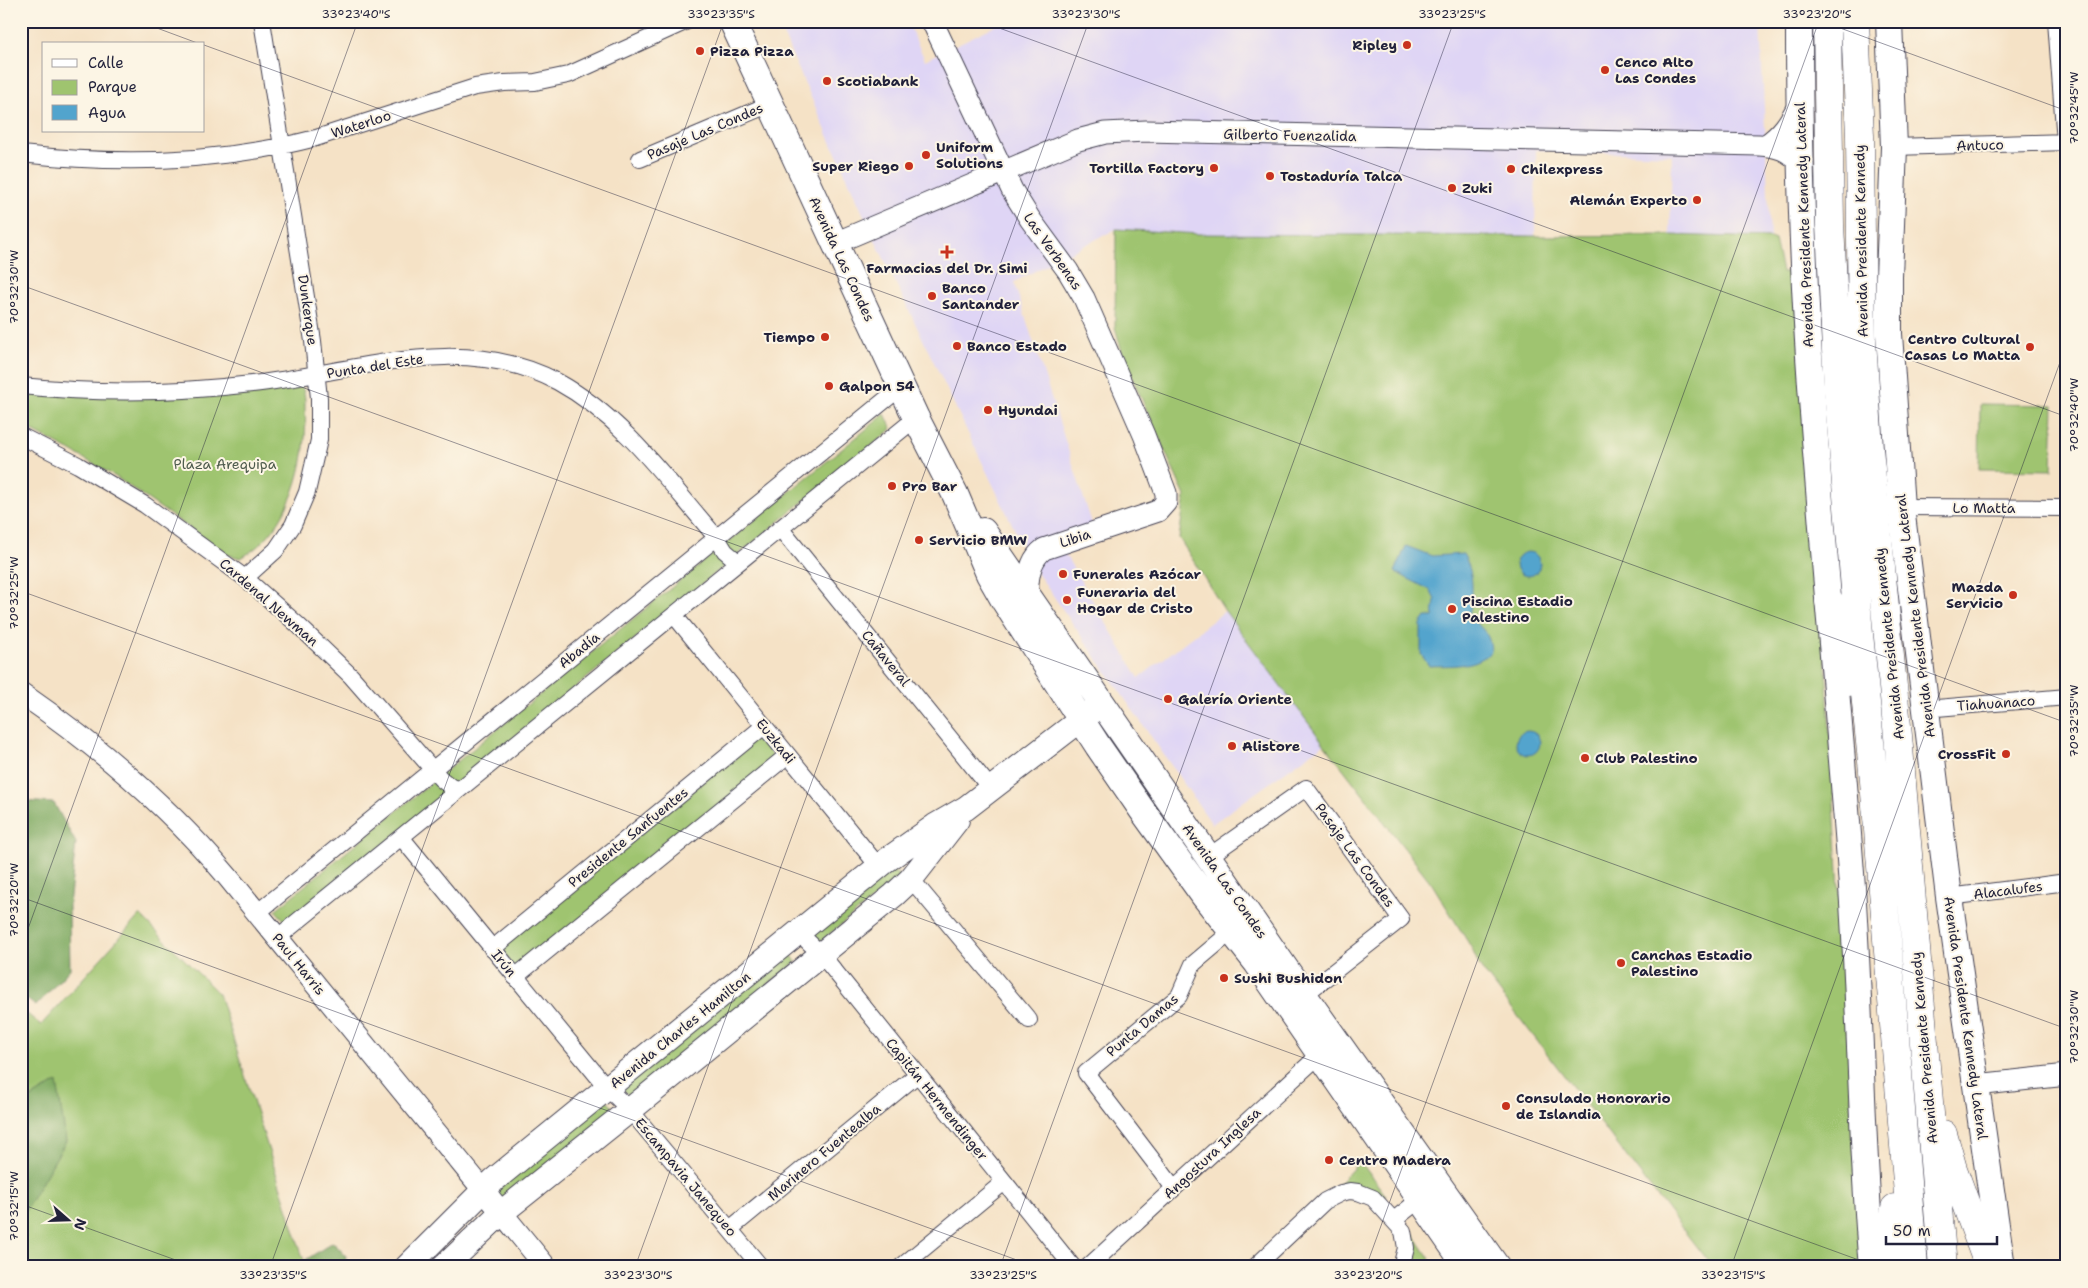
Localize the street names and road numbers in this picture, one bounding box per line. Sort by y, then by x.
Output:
street label: Pasaje Las Condes [644,98,766,164]
street label: Avenida Presidente Kennedy Lateral [1791,101,1817,348]
street label: Waterloo [329,106,393,142]
street label: Gilberto Fuenzalida [1223,125,1357,145]
street label: Antuco [1956,135,2004,155]
street label: Avenida Presidente Kennedy [1850,144,1872,338]
street label: Avenida Las Condes [805,193,879,325]
street label: Las Verbenas [1020,209,1086,293]
street label: Dunkerque [294,274,322,346]
street label: Punta del Este [325,349,425,383]
street label: Avenida Presidente Kennedy Lateral [1891,492,1939,739]
street label: Lo Matta [1953,499,2016,517]
street label: Libia [1057,524,1093,551]
street label: Avenida Presidente Kennedy [1870,547,1908,741]
street label: Cardenal Newman [216,554,323,650]
street label: Cañaveral [858,626,915,690]
street label: Abadía [555,628,604,672]
street label: Tiahuanaco [1956,691,2036,715]
street label: Euzkadi [752,715,800,767]
street label: Presidente Sanfuentes [564,783,692,891]
street label: Pasaje Las Condes [1311,799,1399,911]
street label: Avenida Las Condes [1179,820,1271,942]
street label: Alacalufes [1972,877,2044,903]
street label: Avenida Presidente Kennedy Lateral [1940,895,1992,1142]
street label: Paul Harris [268,929,330,999]
street label: Irún [488,946,521,981]
street label: Avenida Presidente Kennedy [1907,951,1941,1145]
street label: Avenida Charles Hamilton [606,967,754,1092]
street label: Punta Damas [1102,989,1182,1060]
street label: Capitán Hermendinger [882,1034,992,1164]
street label: Marinero Fuentealba [764,1099,884,1205]
street label: Angostura Inglesa [1160,1103,1265,1203]
street label: Escampavia Janequeo [631,1114,741,1240]

